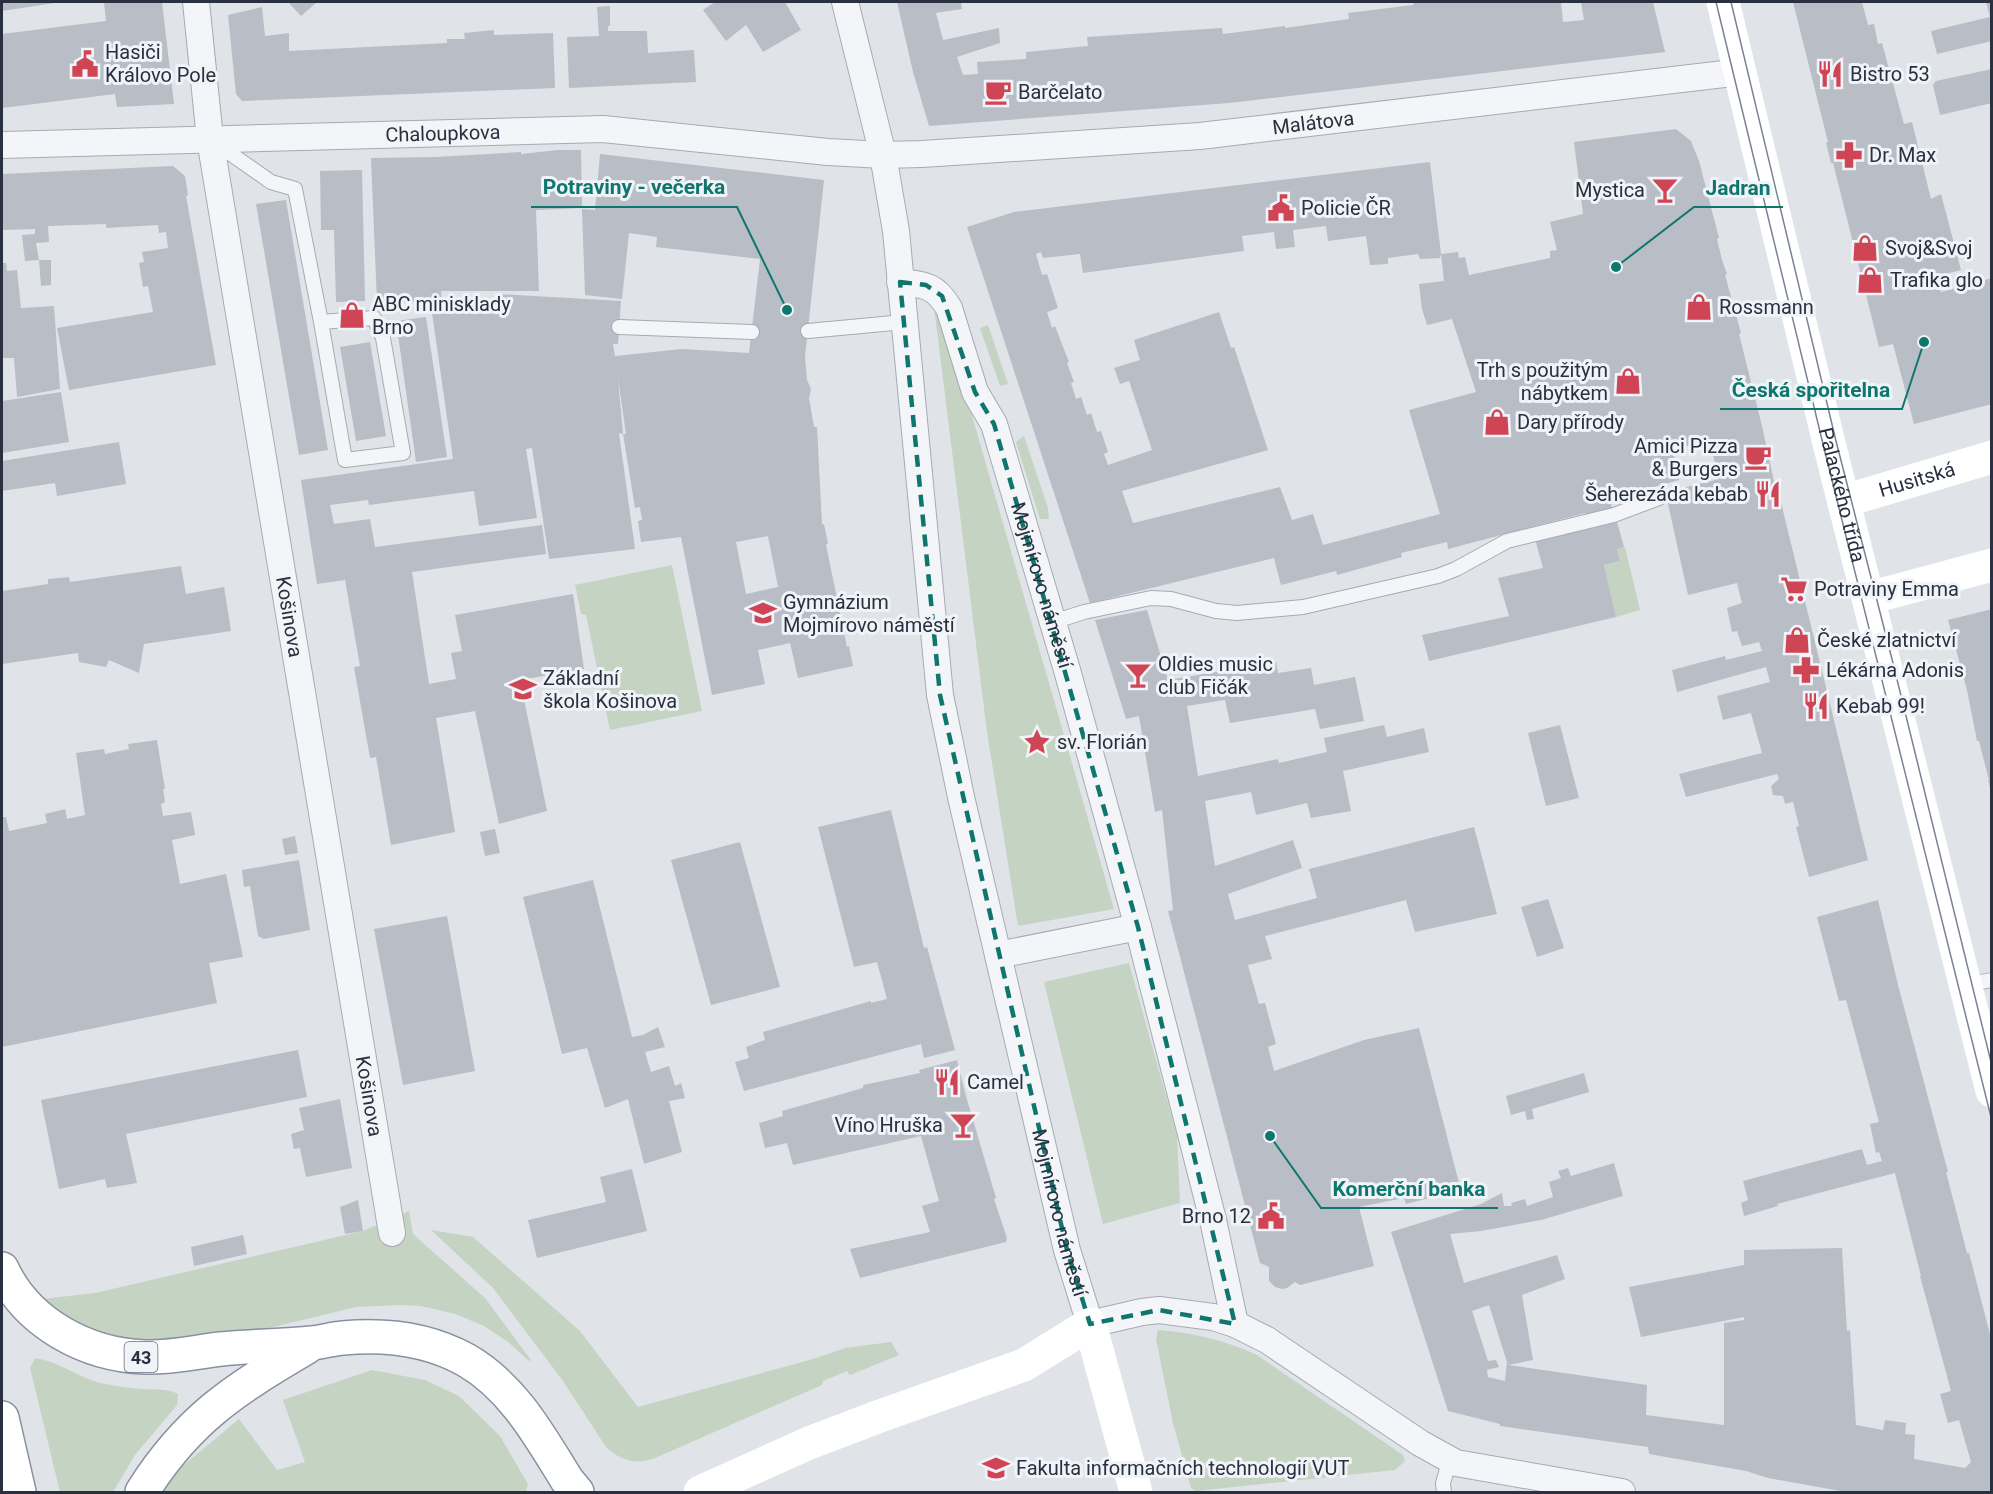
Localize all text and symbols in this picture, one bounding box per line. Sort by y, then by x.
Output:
place label: Hasiči Královo Pole [105,40,216,87]
public building icon: Hasiči Královo Pole [70,49,100,79]
restaurant icon: Bistro 53 [1815,59,1845,89]
place label: Bistro 53 [1850,62,1930,86]
cafe icon: Barčelato [983,77,1013,107]
place label: Barčelato [1018,80,1103,104]
street label: Malátova [1271,106,1355,139]
street label: Chaloupkova [385,120,501,147]
pharmacy icon: Dr. Max [1834,140,1864,170]
place label: Dr. Max [1869,143,1936,167]
callout: Potraviny - večerka [531,168,737,207]
callout: Jadran [1694,168,1783,207]
text: Potraviny - večerka [543,175,725,199]
bar icon: Mystica [1650,175,1680,205]
text: Jadran [1705,176,1771,200]
place label: Mystica [1575,178,1645,202]
public building icon: Policie ČR [1266,193,1296,223]
place label: Policie ČR [1301,196,1391,220]
shop icon: Svoj&Svoj [1850,233,1880,263]
place label: Svoj&Svoj [1885,236,1973,260]
shop icon: Trafika glo [1855,265,1885,295]
place label: Trafika glo [1890,268,1983,292]
place label: ABC minisklady Brno [372,292,511,339]
shop icon: Rossmann [1684,292,1714,322]
place label: Rossmann [1719,295,1814,319]
shop icon: ABC minisklady Brno [337,300,367,330]
place label: Trh s použitým nábytkem [1477,358,1608,405]
shop icon: Trh s použitým nábytkem [1613,366,1643,396]
callout: Česká spořitelna [1720,370,1902,409]
text: Česká spořitelna [1732,378,1890,402]
shop icon: Dary přírody [1482,407,1512,437]
place label: Dary přírody [1517,410,1625,434]
street label: Palackého třída [1814,425,1871,565]
place label: Amici Pizza & Burgers [1634,434,1738,481]
cafe icon: Amici Pizza & Burgers [1743,442,1773,472]
street label: Husitská [1876,457,1958,502]
restaurant icon: Šeherezáda kebab [1753,479,1783,509]
place label: Šeherezáda kebab [1585,482,1748,506]
street label: Mojmírovo náměstí [1006,499,1078,672]
street label: Košinova [271,574,308,659]
supermarket icon: Potraviny Emma [1779,574,1809,604]
place label: Potraviny Emma [1814,577,1959,601]
place label: Gymnázium Mojmírovo náměstí [783,590,956,637]
school or university icon: Gymnázium Mojmírovo náměstí [748,598,778,628]
shop icon: České zlatnictví [1782,625,1812,655]
place label: České zlatnictví [1817,628,1957,652]
place label: Oldies music club Fičák [1158,652,1273,699]
pharmacy icon: Lékárna Adonis [1791,655,1821,685]
place label: Lékárna Adonis [1826,658,1964,682]
bar icon: Oldies music club Fičák [1123,660,1153,690]
place label: Základní škola Košinova [543,666,677,713]
school or university icon: Základní škola Košinova [508,674,538,704]
restaurant icon: Kebab 99! [1801,691,1831,721]
place label: Kebab 99! [1836,694,1925,718]
place icon: sv. Florián [1022,727,1052,757]
place label: sv. Florián [1057,730,1147,754]
street label: Košinova [351,1054,388,1138]
restaurant icon: Camel [932,1067,962,1097]
place label: Camel [967,1070,1024,1094]
bar icon: Víno Hruška [948,1110,978,1140]
place label: Víno Hruška [834,1113,943,1137]
street label: Mojmírovo náměstí [1027,1126,1093,1300]
callout: Komerční banka [1321,1169,1498,1208]
text: Komerční banka [1333,1177,1485,1201]
public building icon: Brno 12 [1256,1201,1286,1231]
place label: Brno 12 [1182,1204,1251,1228]
road number: 43 [124,1342,158,1372]
school or university icon: Fakulta informačních technologií VUT [981,1453,1011,1483]
place label: Fakulta informačních technologií VUT [1016,1456,1349,1480]

